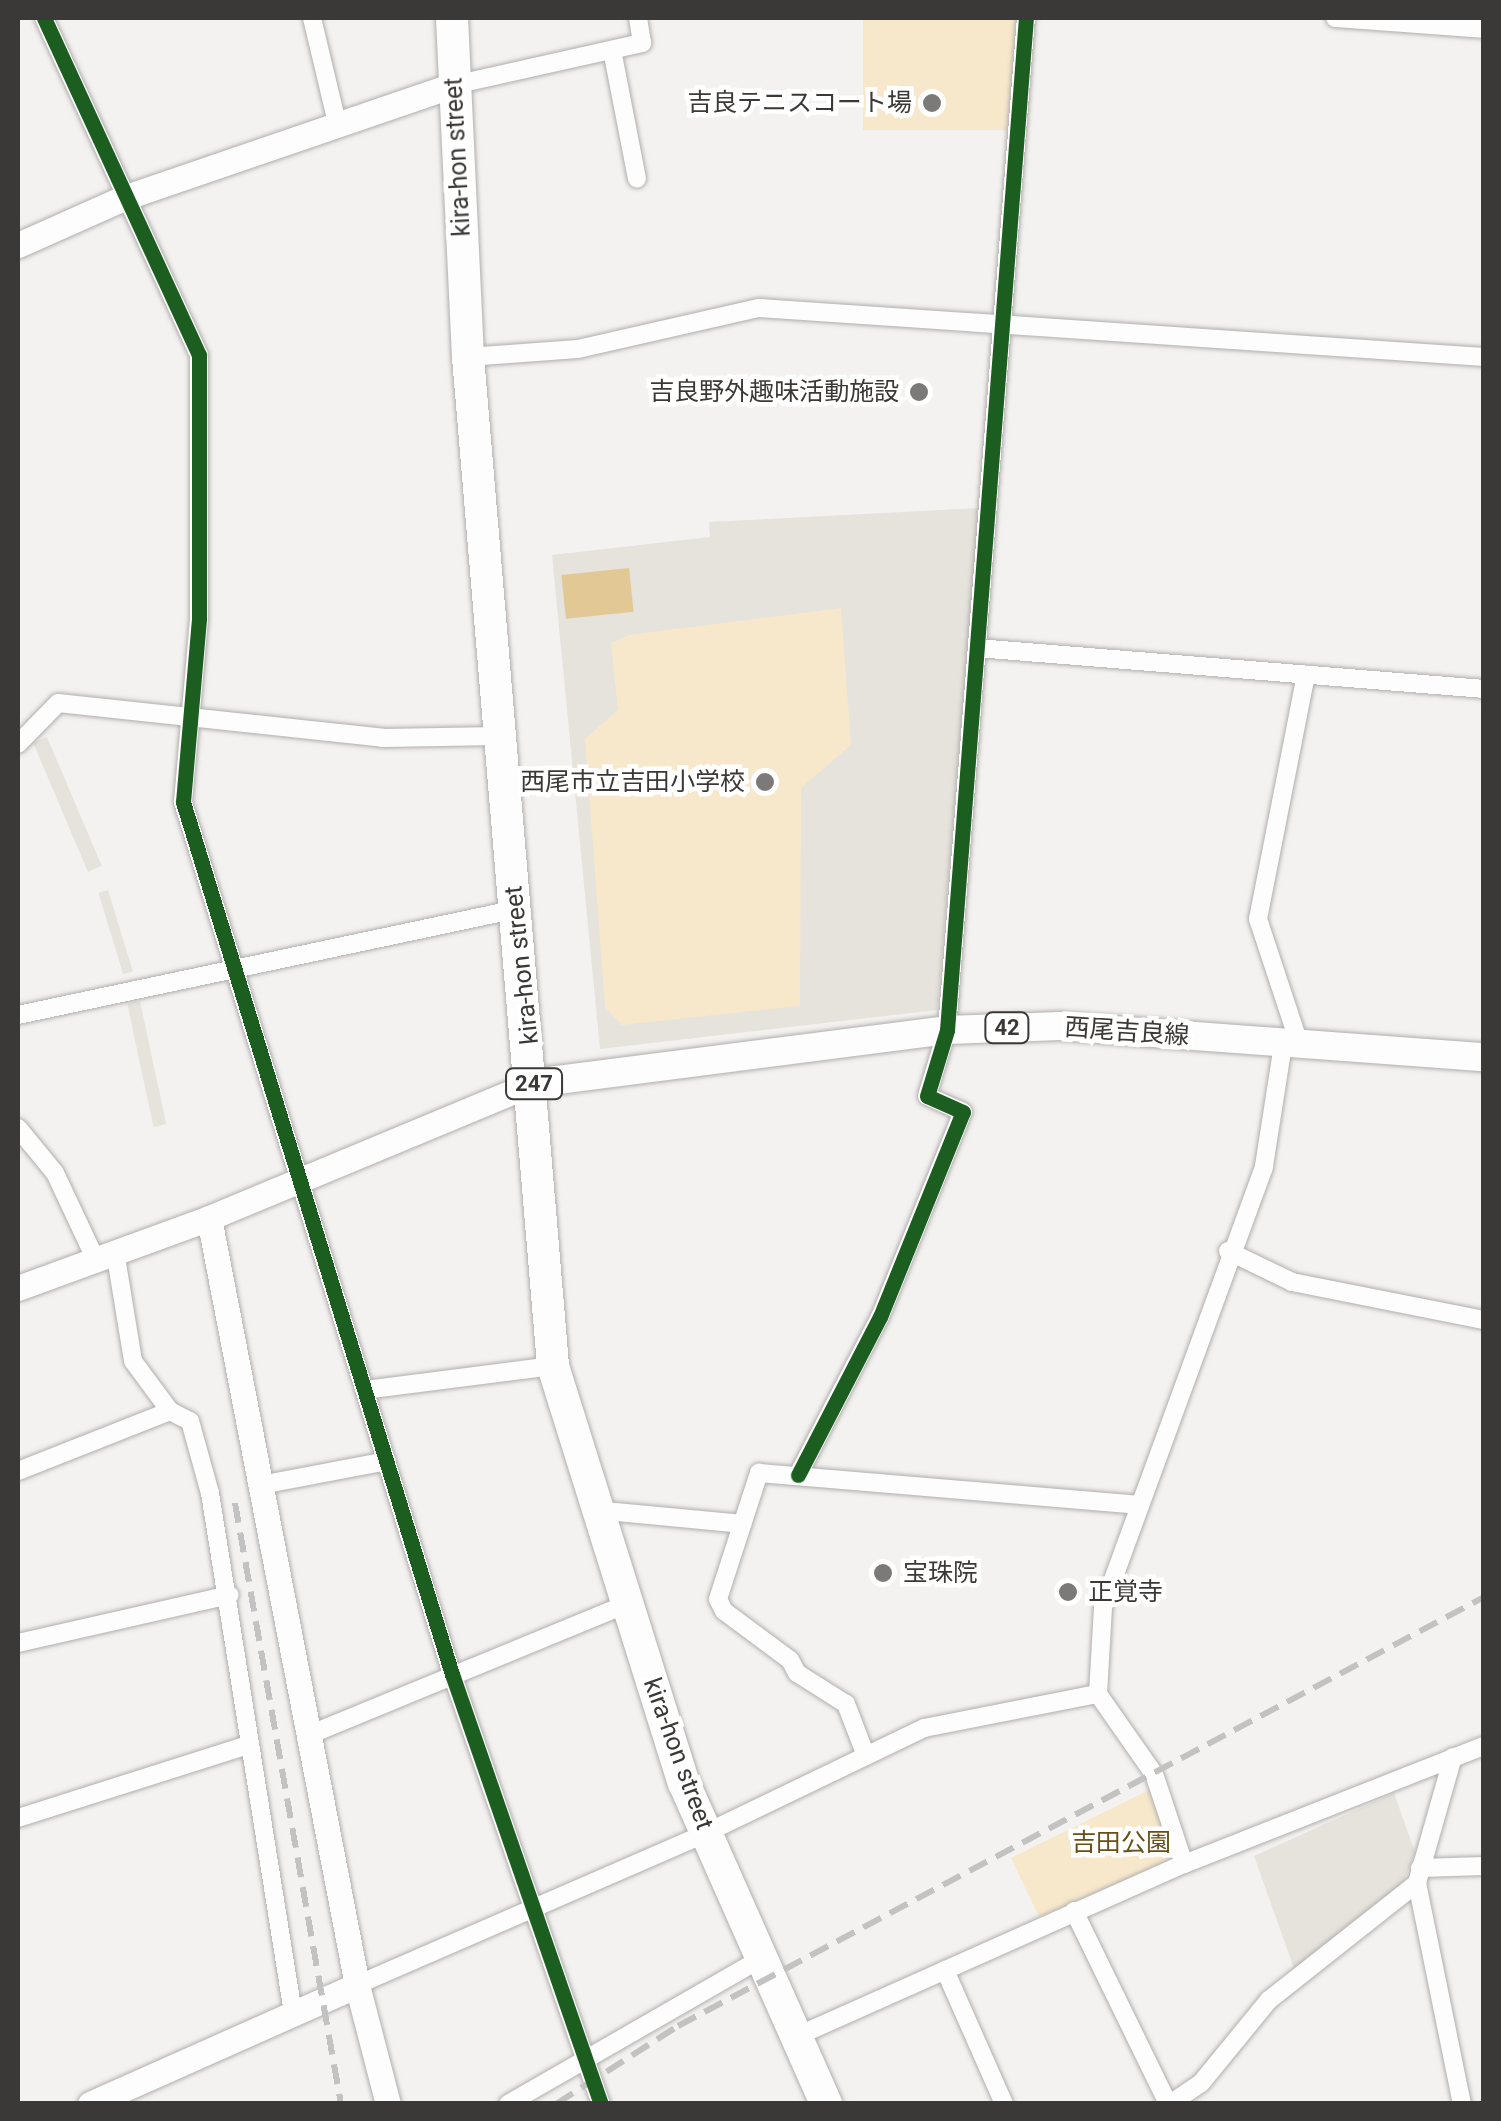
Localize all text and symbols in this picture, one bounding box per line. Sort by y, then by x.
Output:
street label: kira-hon street [439,77,477,237]
place label: 吉良テニスコート場 [687,88,912,118]
marker: 吉良テニスコート場 [921,92,943,114]
place label: 吉良野外趣味活動施設 [649,377,899,407]
marker: 吉良野外趣味活動施設 [908,381,930,403]
place label: 西尾市立吉田小学校 [520,767,745,797]
marker: 西尾市立吉田小学校 [754,771,776,793]
street label: kira-hon street [499,884,545,1046]
road number: 42 [982,1011,1032,1045]
street label: 西尾吉良線 [1064,1013,1190,1051]
road number: 247 [504,1067,564,1101]
place label: 宝珠院 [903,1558,978,1588]
marker: 宝珠院 [872,1562,894,1584]
place label: 正覚寺 [1088,1577,1163,1607]
marker: 正覚寺 [1057,1581,1079,1603]
street label: kira-hon street [637,1674,719,1834]
park label: 吉田公園 [1071,1828,1171,1858]

